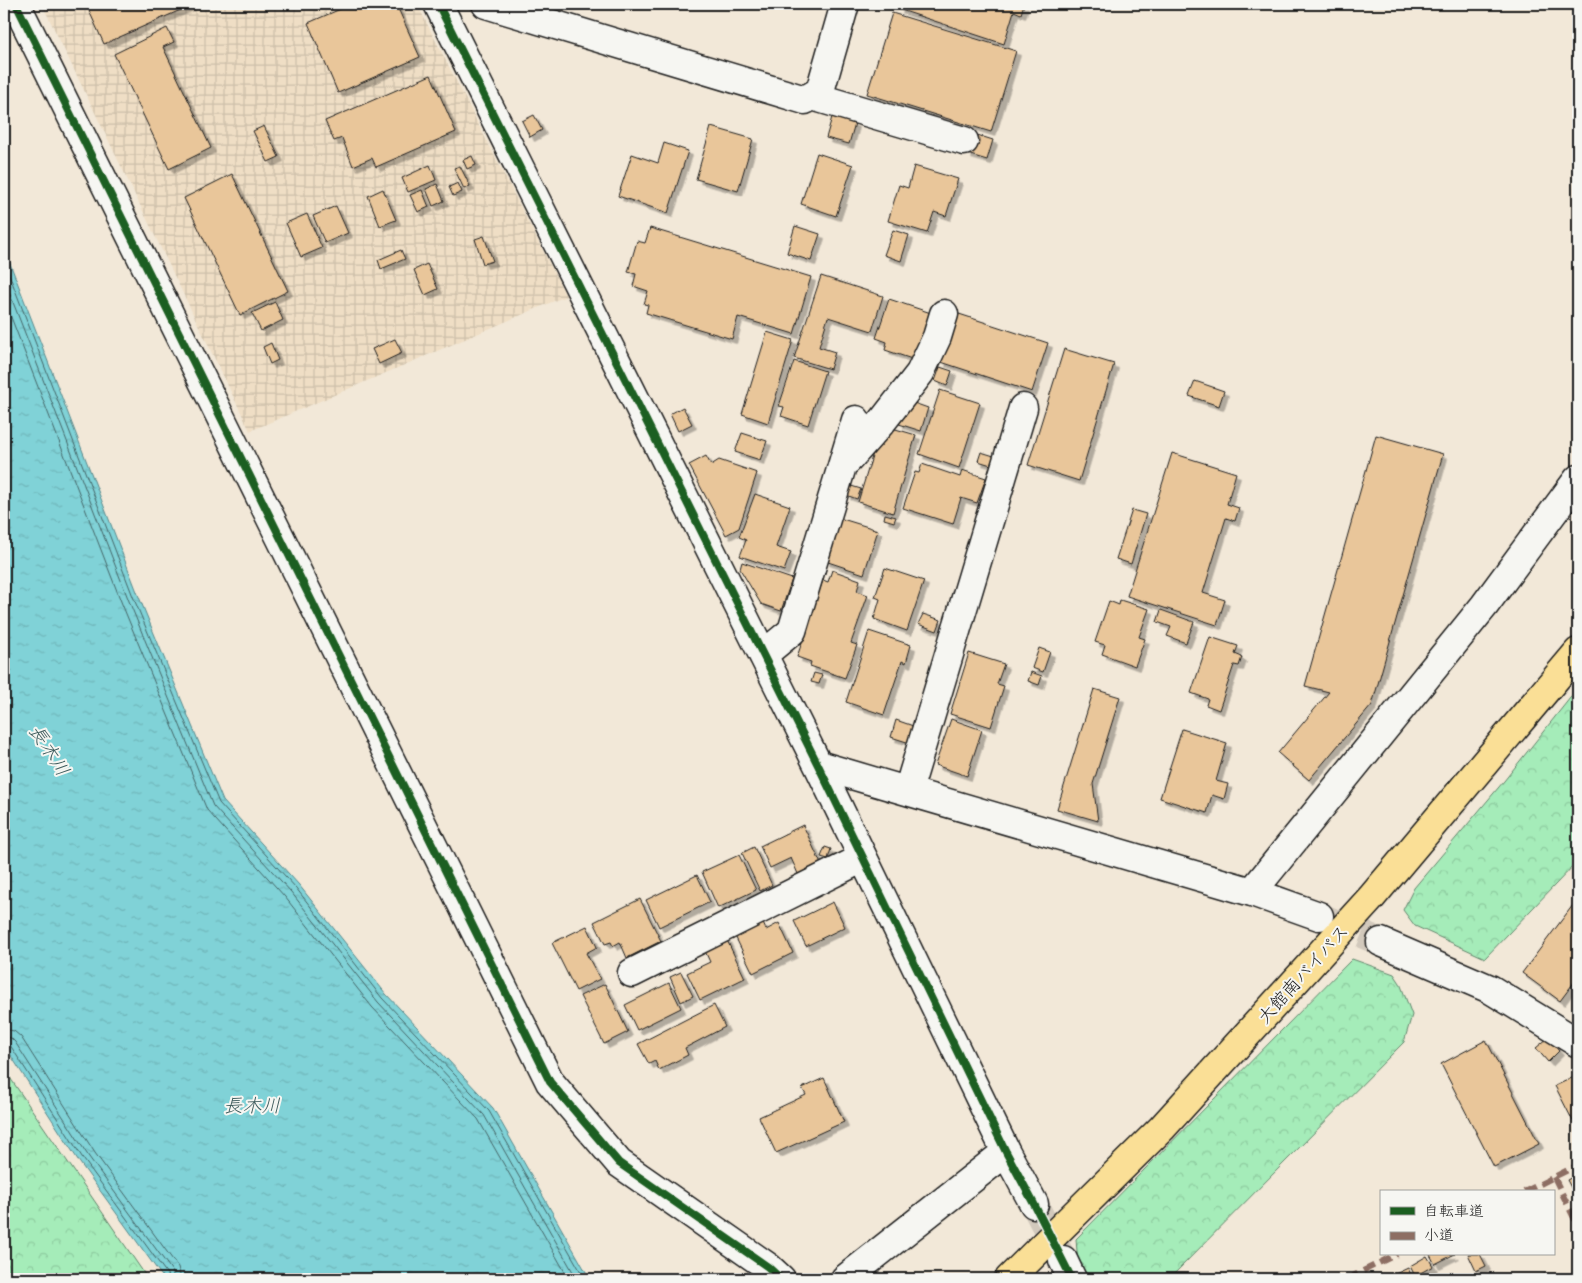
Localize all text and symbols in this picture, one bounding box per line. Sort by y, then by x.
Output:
water label: 長木川 [21,720,75,783]
street label: 大館南バイパス [1253,920,1356,1031]
water label: 長木川 [223,1094,281,1121]
legend [1380,1190,1554,1256]
text: 自転車道 [1424,1201,1484,1223]
text: 小道 [1424,1225,1454,1247]

